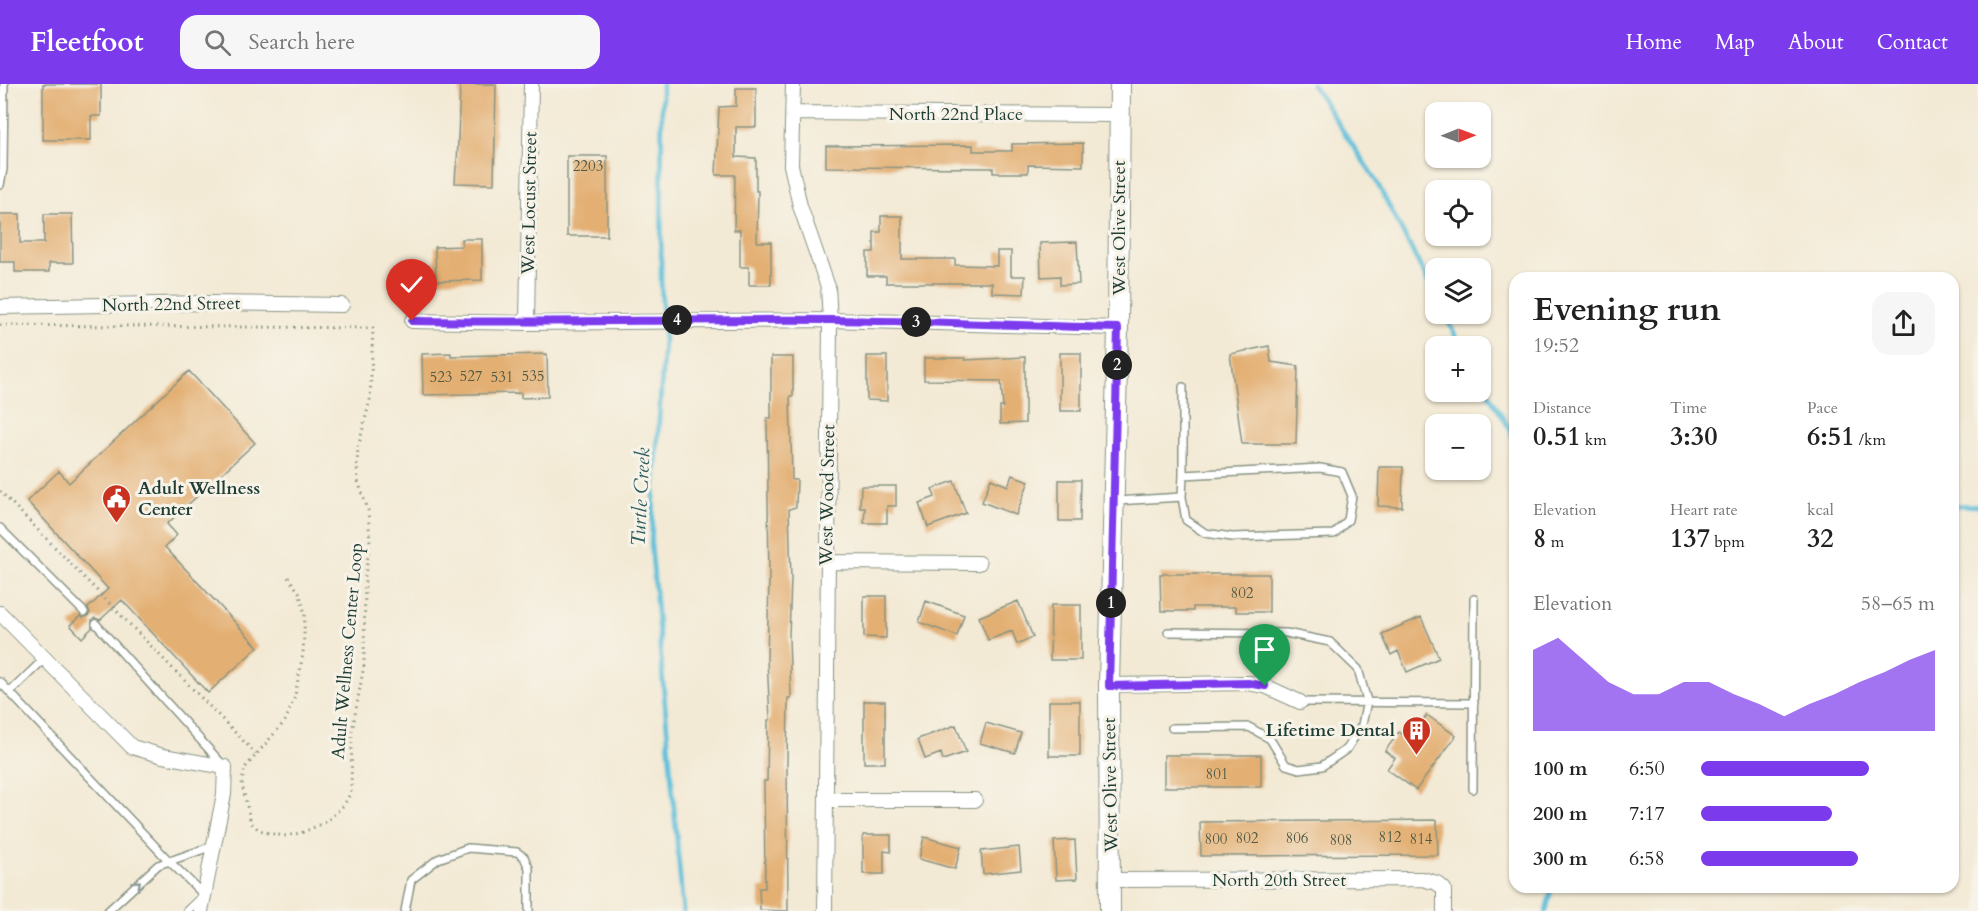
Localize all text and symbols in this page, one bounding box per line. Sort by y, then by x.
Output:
search box [180,15,600,69]
text: Fleetfoot [30,23,144,61]
icon: search [201,26,234,59]
text: Search here [249,27,355,57]
text: Home [1626,28,1682,57]
text: Map [1715,28,1755,57]
text: About [1788,28,1844,57]
text: Contact [1877,28,1948,57]
street label: North 22nd Place [889,102,1023,127]
north arrow [1425,102,1491,168]
map controls [1425,102,1491,480]
street label: West Locust Street [516,131,543,276]
house number: 2203 [573,156,603,176]
street label: West Olive Street [1107,160,1132,297]
button: locate [1425,180,1491,246]
button: layers [1425,258,1491,324]
pin [386,259,437,321]
icon: check [395,268,428,301]
text: Evening run [1533,287,1721,332]
street label: North 22nd Street [102,291,241,318]
button: share [1872,292,1935,355]
pin: 4 [662,305,692,335]
pin: 3 [901,307,931,337]
text: 4 [673,309,681,331]
text: 3 [912,311,920,333]
text: 19:52 [1533,332,1579,359]
button: + [1425,336,1491,402]
pin: 2 [1102,350,1132,380]
text: 2 [1113,354,1121,376]
house number: 527 [459,366,483,386]
house number: 535 [521,366,545,386]
house number: 523 [429,367,453,387]
house number: 531 [490,367,514,387]
text: Distance [1533,397,1591,419]
text: Time [1670,397,1707,419]
text: Pace [1807,397,1838,419]
button: − [1425,414,1491,480]
text: 0.51 [1533,419,1581,454]
text: 3:30 [1670,419,1718,454]
text: 6:51 [1807,419,1855,454]
street label: West Wood Street [814,424,841,567]
text: km [1581,429,1607,451]
text: /km [1855,429,1886,451]
water label: Turtle Creek [624,447,657,547]
place label: Adult Wellness Center [138,476,260,522]
public building icon: Adult Wellness Center [101,482,133,524]
text: Elevation [1533,499,1597,521]
text: Heart rate [1670,499,1738,521]
text: kcal [1807,499,1834,521]
text: 8 [1533,521,1546,556]
text: 137 [1670,521,1710,556]
text: 32 [1807,521,1834,556]
text: m [1546,531,1564,553]
text: bpm [1710,531,1745,553]
street label: Adult Wellness Center Loop [326,542,369,760]
house number: 802 [1230,583,1254,603]
pin: 1 [1096,588,1126,618]
text: Elevation [1533,590,1612,617]
text: 58–65 m [1861,590,1935,617]
text: 1 [1107,592,1115,614]
pin [1239,624,1290,686]
icon: arrive [1248,633,1281,666]
building icon: Lifetime Dental [1400,714,1432,756]
street label: West Olive Street [1097,717,1124,854]
place label: Lifetime Dental [1266,718,1395,743]
text: 100 m [1533,755,1588,782]
text: 6:50 [1629,755,1665,782]
house number: 801 [1205,764,1229,784]
text: 200 m [1533,800,1588,827]
text: 7:17 [1629,800,1665,827]
house number: 812 [1378,827,1402,847]
house number: 802 [1235,828,1259,848]
house number: 806 [1285,828,1309,848]
house number: 800 [1204,829,1228,849]
house number: 814 [1409,829,1433,849]
house number: 808 [1329,830,1353,850]
text: 300 m [1533,845,1588,872]
text: 6:58 [1629,845,1665,872]
street label: North 20th Street [1212,868,1346,893]
one-way arrow [131,880,141,891]

